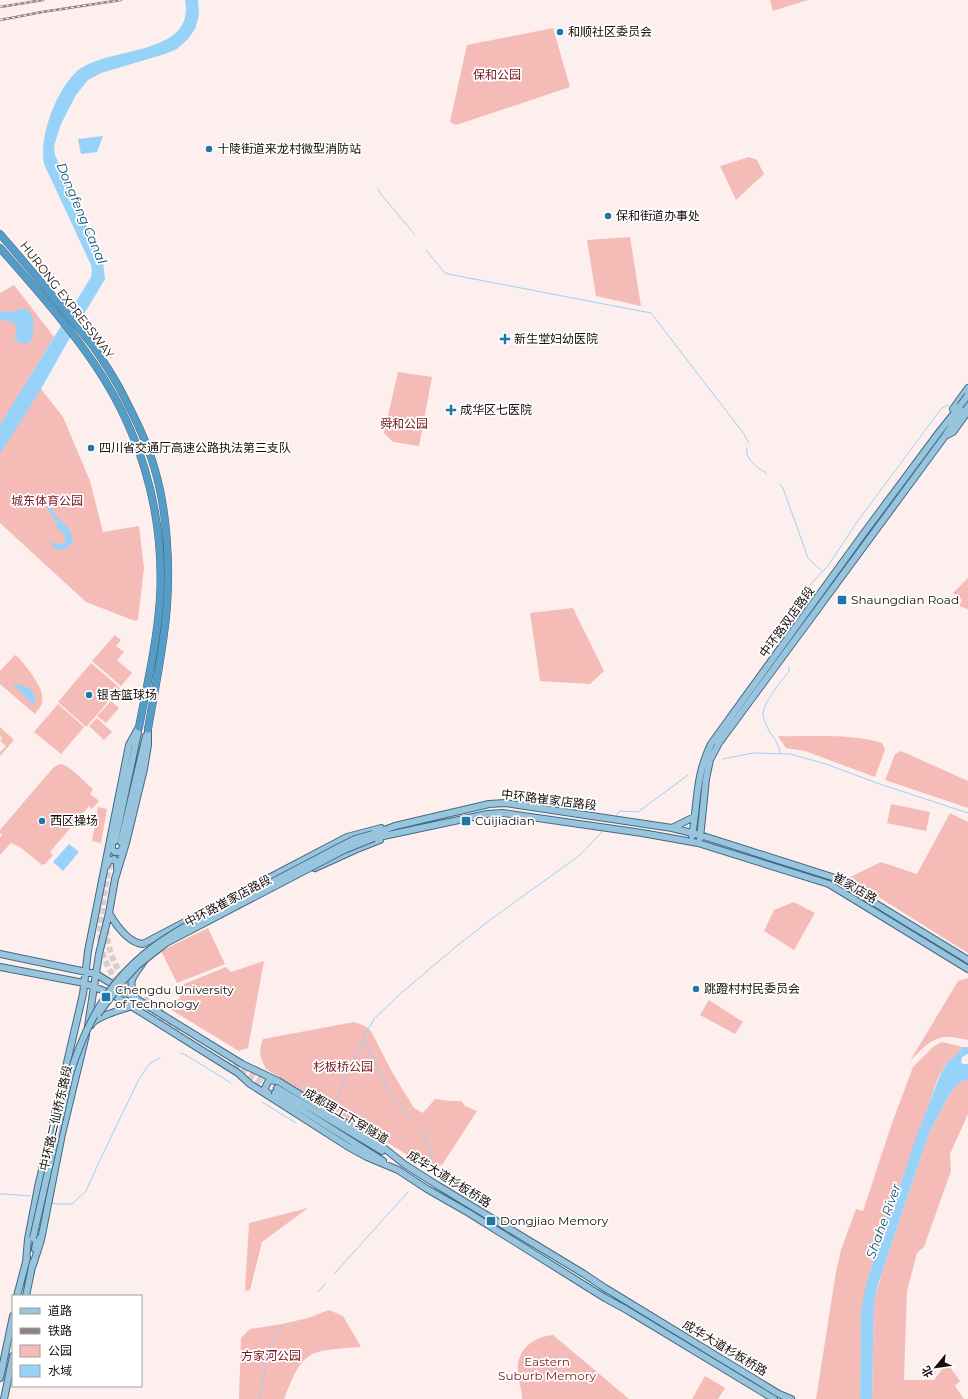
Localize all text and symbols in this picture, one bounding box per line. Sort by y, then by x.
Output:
place label: 和顺社区委员会 [568,24,652,39]
marker: 和顺社区委员会 [555,27,565,37]
park label: 保和公园 [473,67,521,82]
place label: 十陵街道来龙村微型消防站 [217,141,361,156]
marker: 十陵街道来龙村微型消防站 [204,144,214,154]
water label: Dongfeng Canal [53,160,111,267]
place label: 保和街道办事处 [616,208,700,223]
marker: 保和街道办事处 [603,211,613,221]
street label: HURONG EXPRESSWAY [17,238,118,361]
place label: 新生堂妇幼医院 [514,331,598,346]
marker: 新生堂妇幼医院 [499,333,511,345]
place label: 成华区七医院 [460,402,532,417]
marker: 成华区七医院 [445,404,457,416]
park label: 舜和公园 [380,416,428,431]
place label: 四川省交通厅高速公路执法第三支队 [99,440,291,455]
marker: 四川省交通厅高速公路执法第三支队 [86,443,96,453]
park label: 城东体育公园 [11,493,83,508]
street label: 中环路双店路段 [756,583,817,660]
place label: Shaungdian Road [851,592,959,607]
marker: Shaungdian Road [836,594,848,606]
place label: 银杏篮球场 [97,687,157,702]
marker: 银杏篮球场 [84,690,94,700]
street label: 中环路崔家店路段 [500,786,598,813]
place label: 西区操场 [50,813,98,828]
place label: Cuijiadian [475,813,535,828]
marker: Cuijiadian [460,815,472,827]
marker: 西区操场 [37,816,47,826]
street label: 崔家店路 [831,869,880,906]
street label: 中环路崔家店路段 [182,871,274,930]
place label: 跳蹬村村民委员会 [704,981,800,996]
place label: Chengdu University of Technology [115,982,234,1011]
marker: 跳蹬村村民委员会 [691,984,701,994]
marker: Chengdu University of Technology [100,991,112,1003]
park label: 杉板桥公园 [313,1059,373,1074]
street label: 中环路二仙桥东路段 [36,1064,75,1172]
street label: 成都理工下穿隧道 [301,1084,391,1147]
street label: 成华大道杉板桥路 [405,1147,494,1210]
water label: Shahe River [862,1181,904,1261]
place label: Dongjiao Memory [500,1213,609,1228]
marker: Dongjiao Memory [485,1215,497,1227]
legend [12,1295,142,1387]
text: 道路 [48,1303,72,1318]
street label: 成华大道杉板桥路 [680,1316,770,1379]
text: 铁路 [48,1323,72,1338]
text: 公园 [48,1343,72,1358]
north arrow [916,1347,956,1387]
park label: 方家河公园 [241,1348,301,1363]
park label: Eastern Suburb Memory [498,1354,596,1383]
text: 水域 [48,1363,72,1378]
text: 北 [918,1364,936,1380]

